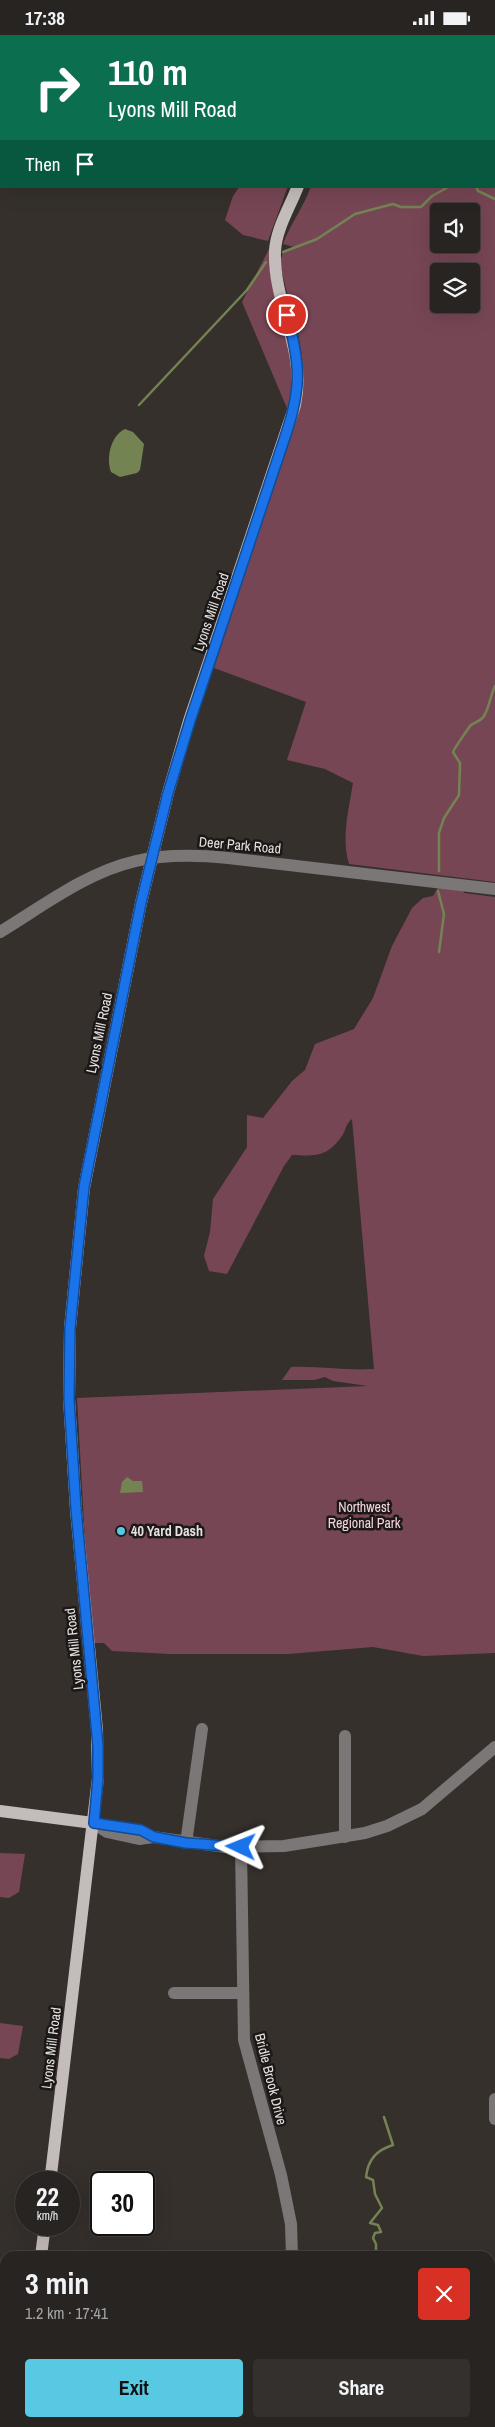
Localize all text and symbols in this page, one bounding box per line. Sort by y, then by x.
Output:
text: 17:38 [25,5,65,31]
text: 110 m [108,49,188,96]
icon: right [25,55,90,120]
text: Lyons Mill Road [108,94,237,124]
icon: arrive [71,150,99,178]
text: Then [25,151,61,177]
map controls [430,203,480,313]
button: sound [430,203,480,253]
button: layers [430,263,480,313]
pin [266,294,308,336]
icon: arrive [273,301,301,329]
street label: Lyons Mill Road [189,570,233,654]
street label: Deer Park Road [198,832,282,858]
street label: Lyons Mill Road [82,991,116,1075]
park label: Northwest Regional Park [328,1498,401,1532]
place label: 40 Yard Dash [131,1522,203,1540]
marker: 40 Yard Dash [115,1525,127,1537]
street label: Lyons Mill Road [61,1607,87,1691]
position arrow [214,1820,266,1872]
street label: Lyons Mill Road [37,2006,65,2090]
street label: Bridle Brook Drive [251,2031,291,2127]
speed limit sign: 30 [90,2171,155,2236]
text: 22 [36,2180,59,2214]
text: km/h [37,2208,58,2224]
text: 3 min [25,2263,89,2303]
button: close [418,2268,470,2320]
text: 1.2 km · 17:41 [25,2302,108,2324]
button: Exit [25,2359,243,2417]
button: Share [253,2359,470,2417]

